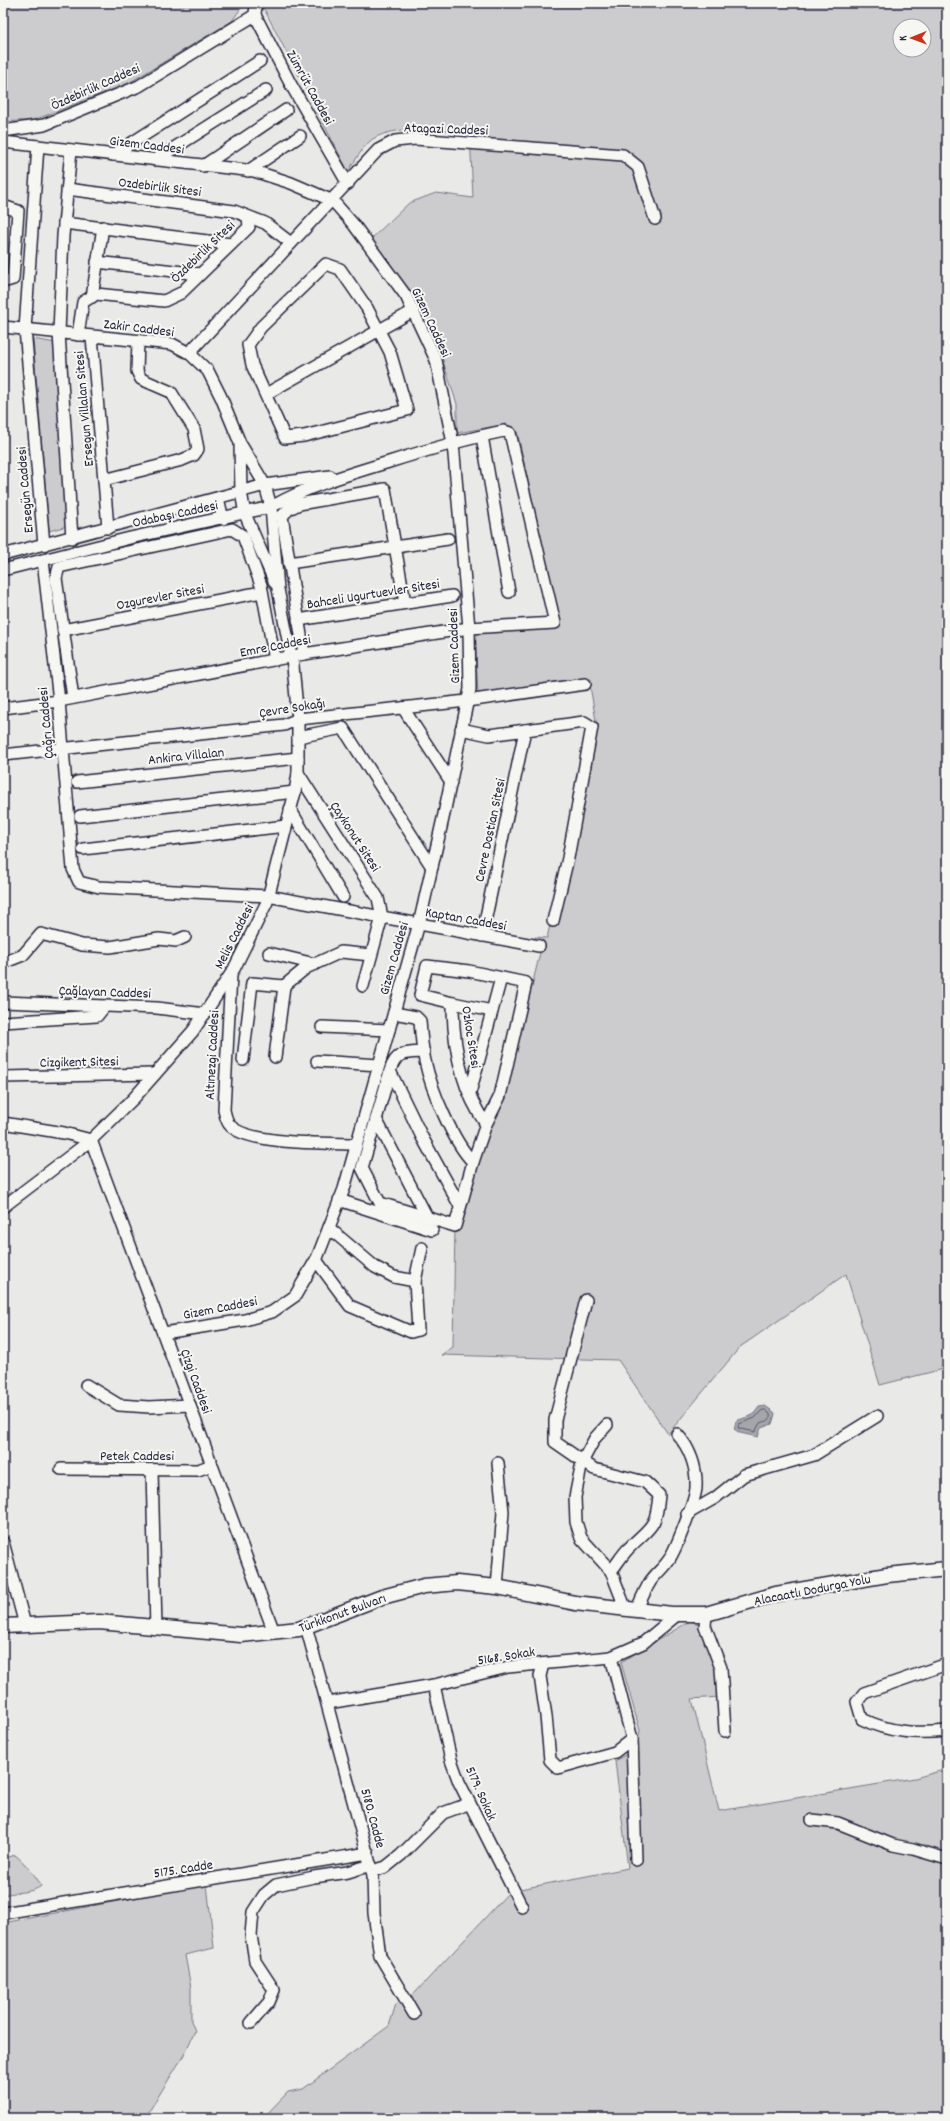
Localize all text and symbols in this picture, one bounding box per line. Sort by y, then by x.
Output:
north arrow [892,18,932,58]
text: K [896,35,912,41]
street label: Zümrüt Caddesi [280,47,338,129]
street label: Özdebirlik Caddesi [48,59,144,116]
street label: Atagazi Caddesi [403,119,489,141]
street label: Gizem Caddesi [108,131,186,161]
street label: Ozdebirlik Sitesi [117,173,203,203]
street label: Özdebirlik Sitesi [167,216,240,288]
street label: Gizem Caddesi [405,285,455,362]
street label: Zakir Caddesi [102,315,175,343]
street label: Ersegun Villalan Sitesi [70,350,100,468]
street label: Ersegün Caddesi [12,445,40,534]
street label: Odabaşı Caddesi [131,496,220,534]
street label: Bahceli Ugurtuevler Sitesi [305,575,442,615]
street label: Ozgurevler Sitesi [115,580,206,616]
street label: Gizem Caddesi [444,608,466,684]
street label: Emre Caddesi [238,630,313,664]
street label: Çağrı Caddesi [34,686,60,759]
street label: Çevre Sokağı [258,694,327,724]
street label: Ankira Villalan [147,743,225,771]
street label: Cevre Dostian Sitesi [470,776,512,884]
street label: Çaykonut Sitesi [324,798,385,876]
street label: Melis Caddesi [210,901,260,973]
street label: Kaptan Caddesi [423,903,508,937]
street label: Gizem Caddesi [375,919,415,997]
street label: Çağlayan Caddesi [58,981,152,1005]
street label: Ozkoc Sitesi [455,1005,485,1070]
street label: Altınezgi Caddesi [201,1009,225,1100]
street label: Cizgikent Sitesi [39,1052,119,1074]
street label: Gizem Caddesi [182,1292,260,1326]
street label: Çizgi Caddesi [174,1347,216,1417]
street label: Petek Caddesi [100,1447,174,1467]
street label: Alacaatlı Dodurga Yolu [752,1570,872,1612]
street label: Türkkonut Bulvarı [296,1589,389,1639]
street label: 5168. Sokak [476,1643,537,1671]
street label: 5179. Sokak [459,1764,501,1824]
street label: 5180. Cadde [355,1786,390,1851]
street label: 5175. Cadde [152,1855,214,1885]

